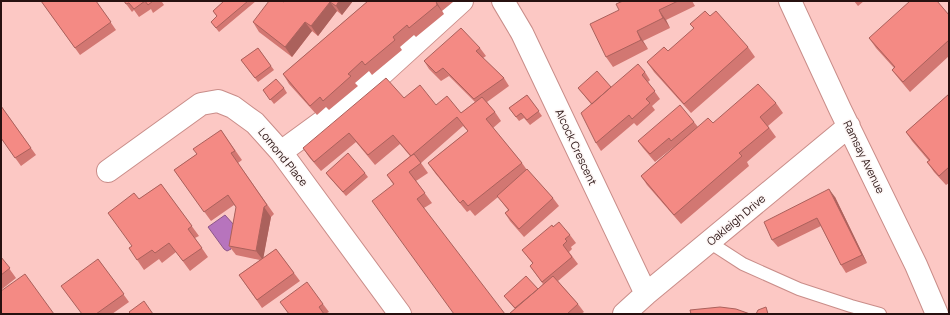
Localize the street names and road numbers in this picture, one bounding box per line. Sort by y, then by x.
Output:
street label: Alcock Crescent [552,106,601,187]
street label: Ramsay Avenue [840,118,889,196]
street label: Lomond Place [255,124,312,189]
street label: Oakleigh Drive [703,190,769,249]

